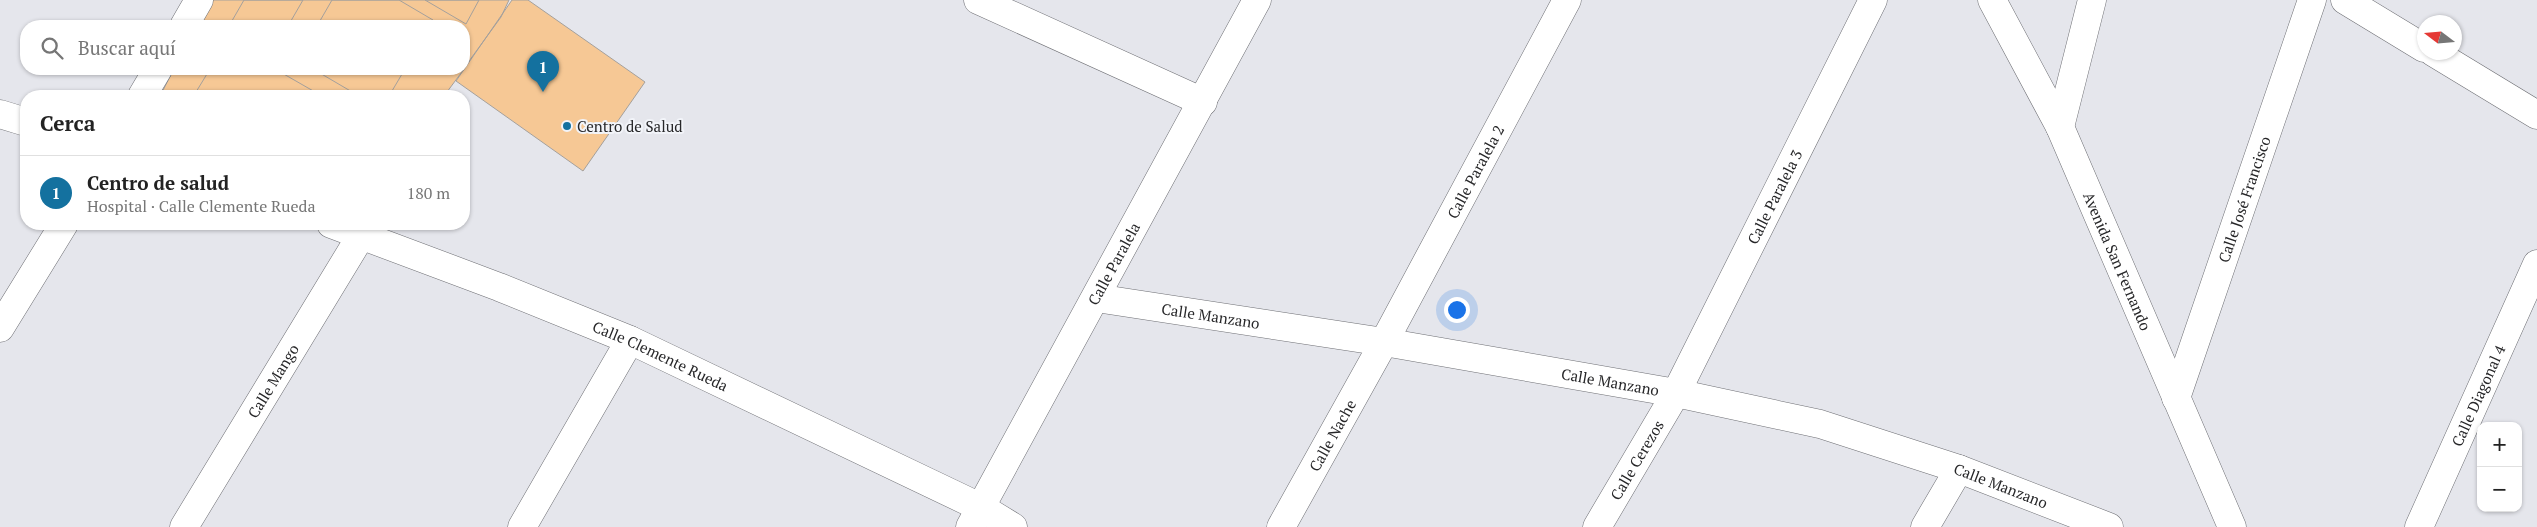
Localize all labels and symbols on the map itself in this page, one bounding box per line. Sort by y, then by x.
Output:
north arrow [2417,15,2462,60]
pin: 1 [527,51,559,92]
place label: Centro de Salud [577,116,683,136]
marker: Centro de Salud [561,120,573,132]
street label: Calle Paralela 2 [1442,121,1508,222]
street label: Calle José Francisco [2213,134,2275,265]
street label: Calle Paralela 3 [1742,146,1806,247]
street label: Avenida San Fernando [2079,189,2156,333]
street label: Calle Paralela [1083,218,1144,308]
your location [1444,297,1470,323]
street label: Calle Manzano [1160,298,1261,333]
street label: Calle Clemente Rueda [590,316,732,396]
street label: Calle Mango [243,340,303,422]
street label: Calle Diagonal 4 [2447,342,2509,449]
street label: Calle Manzano [1560,363,1661,400]
street label: Calle Nache [1304,396,1360,475]
street label: Calle Cerezos [1605,416,1668,503]
street label: Calle Manzano [1951,458,2051,512]

